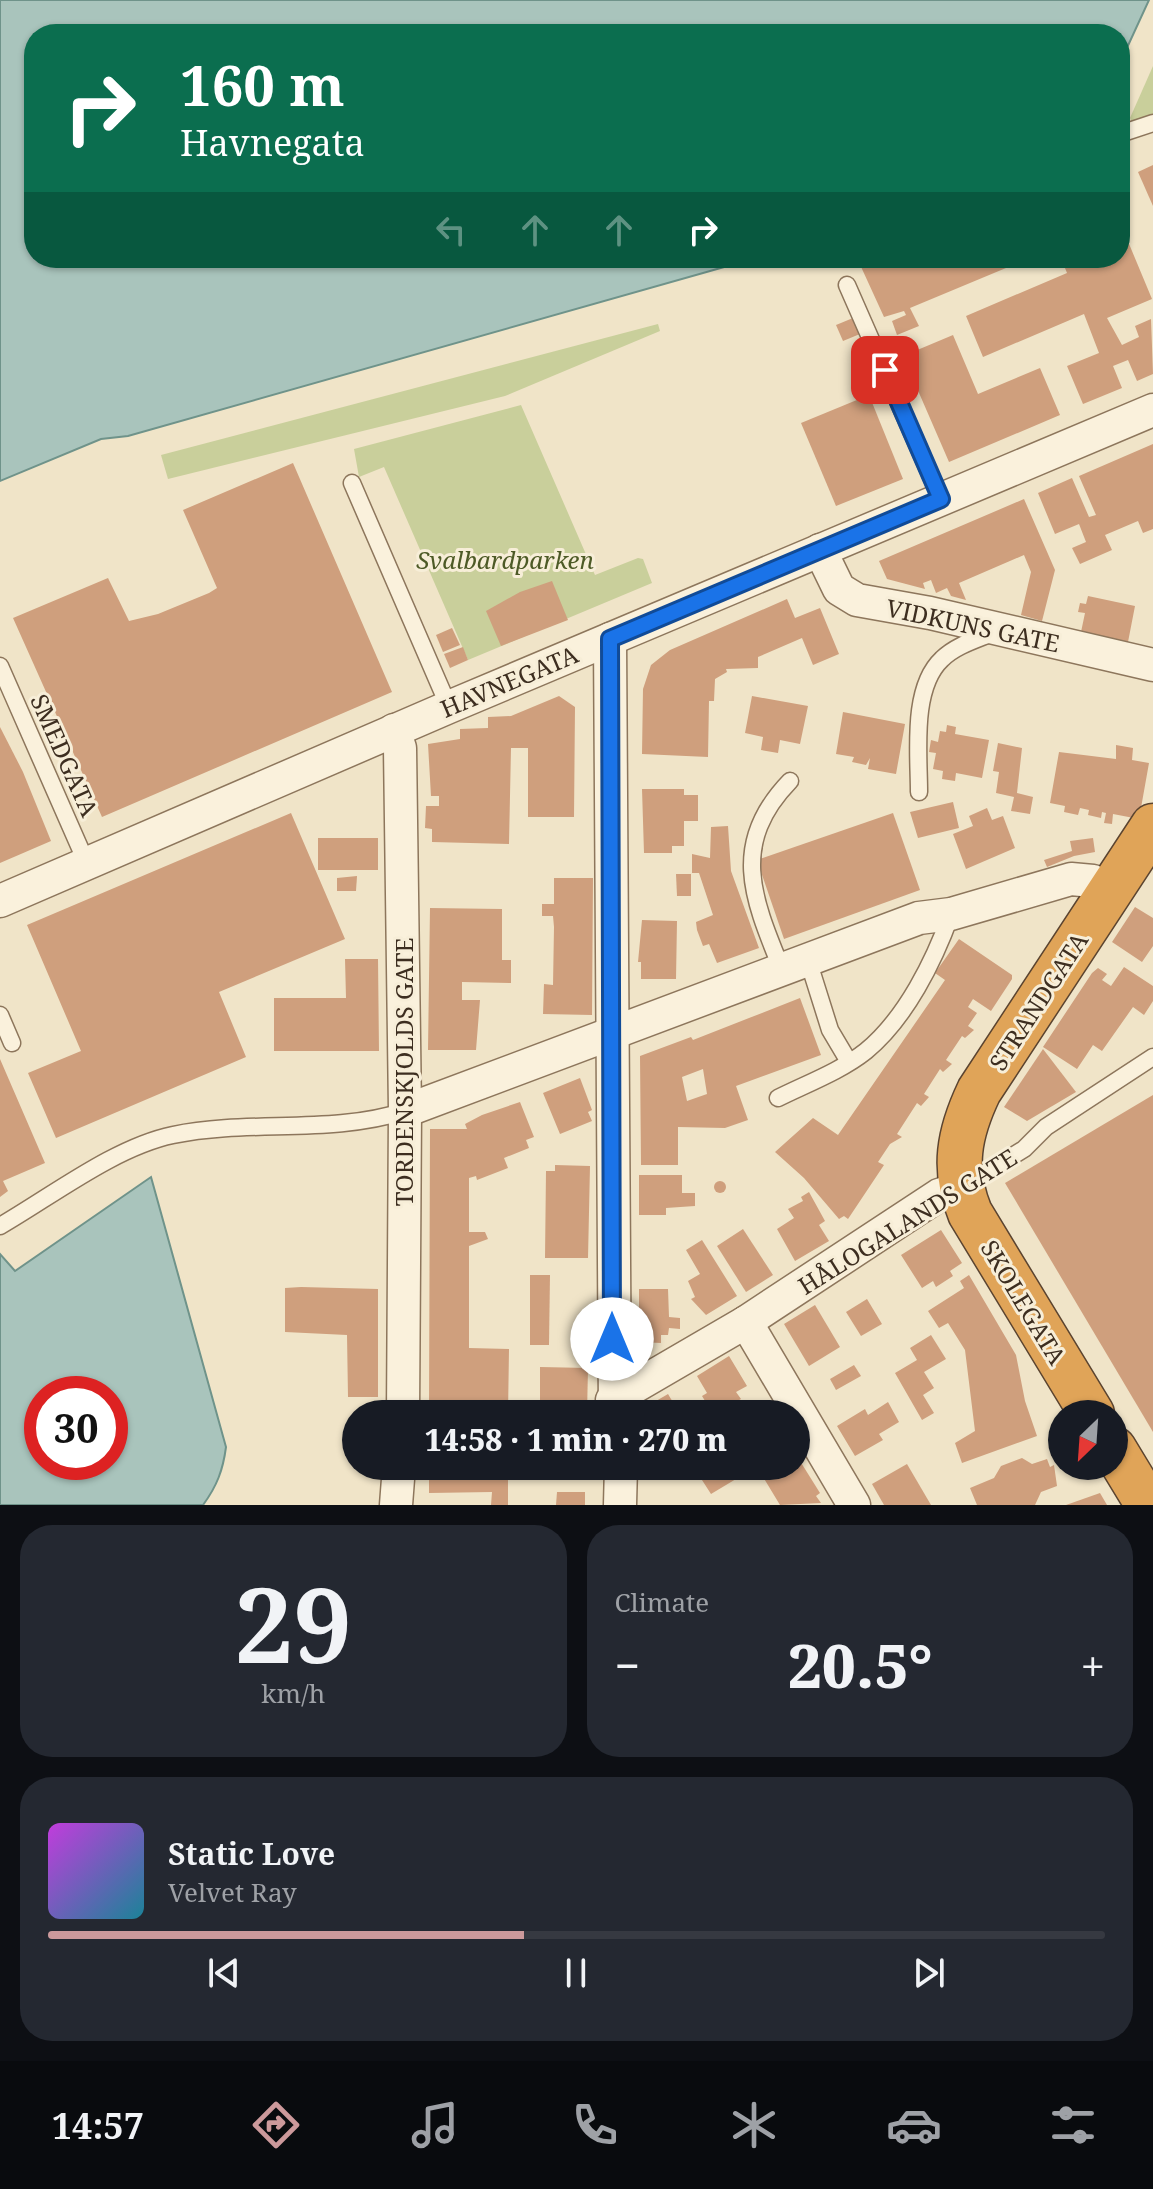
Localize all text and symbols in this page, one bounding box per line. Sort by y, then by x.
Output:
text: 160 m [180,46,345,122]
icon: right [48,56,152,160]
text: Havnegata [180,118,365,167]
icon: left [429,208,473,252]
icon: ahead [513,208,557,252]
icon: ahead [597,208,641,252]
icon: right [681,208,725,252]
pin [851,336,919,404]
icon: arrive [863,348,907,392]
park label: Svalbardparken [416,543,594,576]
street label: VIDKUNS GATE [883,591,1063,659]
street label: HAVNEGATA [435,637,583,725]
street label: SMEDGATA [23,689,107,822]
street label: STRANDGATA [981,925,1095,1076]
street label: TORDENSKJOLDS GATE [387,938,420,1206]
street label: HÅLOGALANDS GATE [791,1140,1023,1302]
street label: SKOLEGATA [974,1234,1074,1371]
position arrow [570,1297,654,1381]
speed limit sign: 30 [24,1376,128,1480]
north arrow [1048,1400,1128,1480]
map controls [1048,1400,1128,1480]
text: 14:58 · 1 min · 270 m [425,1419,727,1460]
text: 29 [234,1552,352,1693]
text: Climate [615,1584,709,1620]
text: 20.5° [788,1624,933,1706]
text: − [615,1635,640,1695]
text: + [1080,1635,1105,1695]
text: km/h [261,1675,325,1711]
text: Static Love [168,1833,335,1874]
text: Velvet Ray [168,1874,297,1910]
icon: previous [202,1951,246,1995]
icon: pause [554,1951,598,1995]
icon: next [907,1951,951,1995]
icon: directions [248,2097,304,2153]
icon: music [407,2097,463,2153]
icon: phone [567,2097,623,2153]
icon: climate [726,2097,782,2153]
icon: car [886,2097,942,2153]
icon: filters [1045,2097,1101,2153]
text: 14:57 [52,2101,144,2150]

